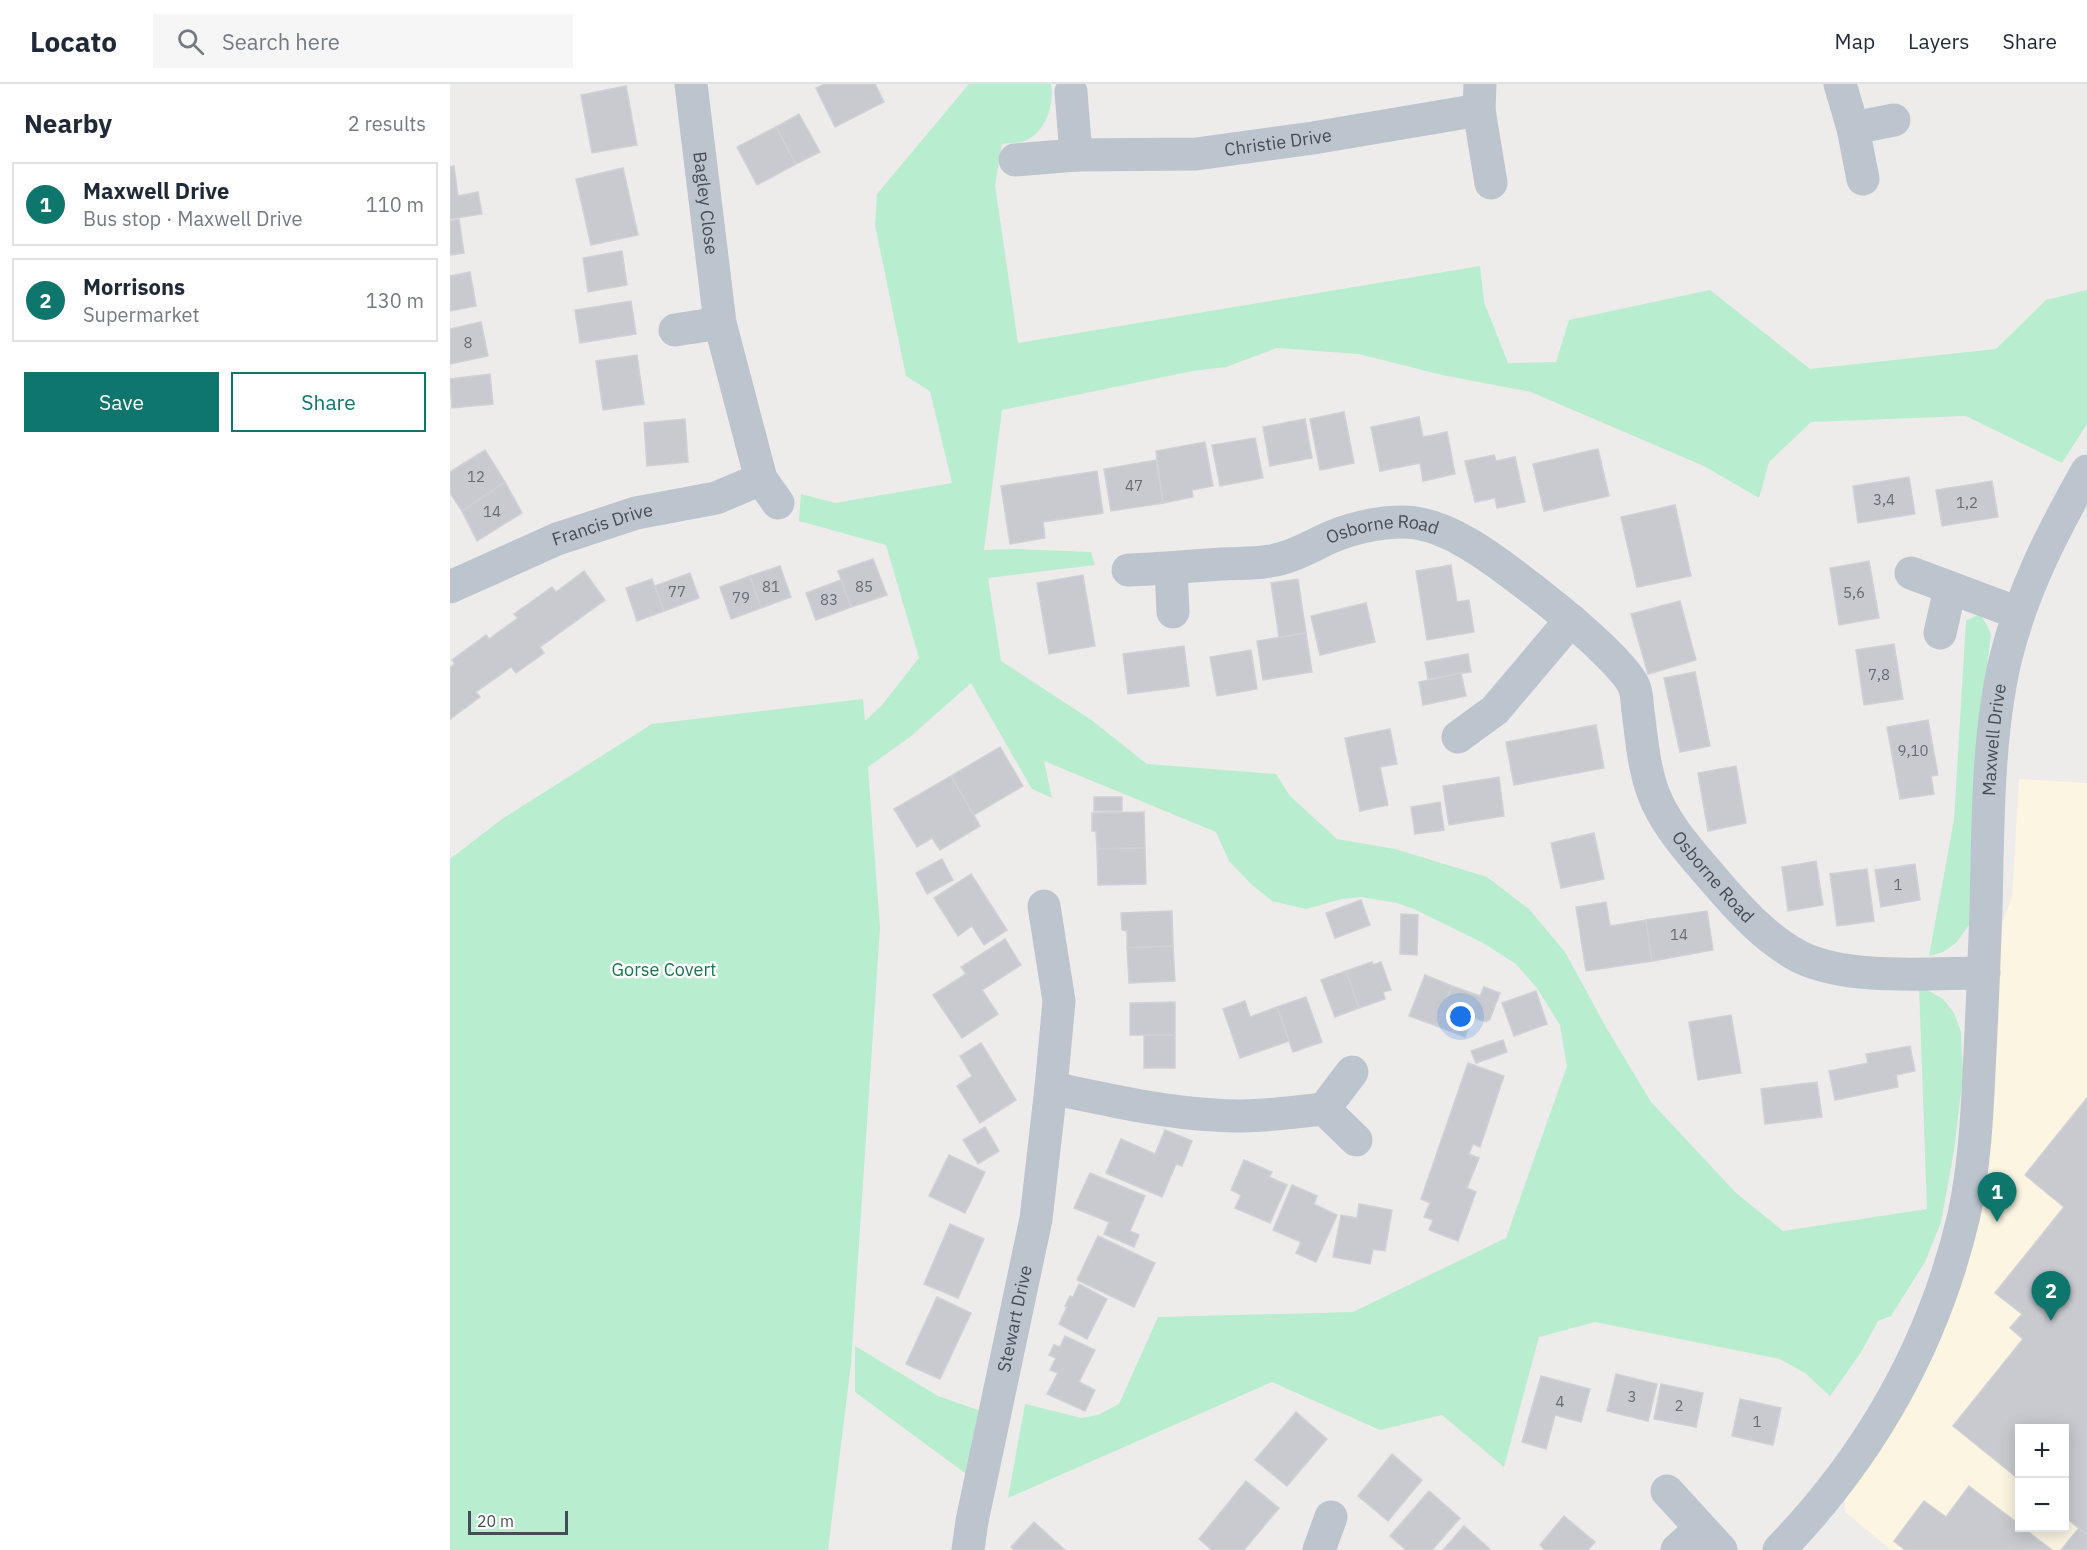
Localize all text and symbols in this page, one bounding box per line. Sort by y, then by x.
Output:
search box [153,14,573,68]
text: Locato [30,23,117,60]
icon: search [174,25,207,58]
text: Search here [222,27,340,56]
text: Map [1835,27,1875,55]
text: Layers [1908,27,1970,55]
text: Share [2003,27,2057,55]
text: Nearby [24,106,112,140]
text: 2 results [348,110,426,137]
street label: Christie Drive [1223,123,1333,161]
street label: Bagley Close [688,150,724,256]
text: Maxwell Drive [83,176,229,205]
text: 1 [40,191,52,218]
text: 110 m [366,191,424,218]
text: Bus stop · Maxwell Drive [83,205,302,232]
text: Morrisons [83,272,185,301]
text: 2 [40,287,52,314]
text: 130 m [366,287,424,314]
text: Supermarket [83,301,200,328]
house number: 8 [463,333,473,352]
button: Save [24,372,219,432]
button: Share [231,372,426,432]
house number: 12 [467,467,485,486]
house number: 47 [1125,476,1143,495]
house number: 3,4 [1873,490,1895,509]
house number: 1,2 [1956,493,1978,512]
street label: Francis Drive [549,498,655,551]
house number: 14 [483,502,501,521]
street label: Osborne Road [1322,510,1442,549]
house number: 81 [762,577,780,596]
house number: 85 [855,577,873,596]
house number: 77 [668,582,686,601]
house number: 5,6 [1843,583,1865,602]
house number: 79 [732,588,750,607]
house number: 83 [820,590,838,609]
house number: 7,8 [1868,665,1890,684]
street label: Maxwell Drive [1977,682,2011,796]
house number: 9,10 [1897,741,1929,760]
street label: Osborne Road [1667,826,1759,928]
house number: 1 [1893,875,1903,894]
house number: 14 [1670,925,1688,944]
park label: Gorse Covert [612,958,716,981]
your location [1446,1002,1475,1031]
pin: 1 [1978,1172,2016,1222]
street label: Stewart Drive [992,1263,1037,1374]
pin: 2 [2032,1272,2070,1321]
house number: 3 [1627,1387,1637,1406]
house number: 4 [1555,1392,1565,1411]
house number: 2 [1674,1396,1684,1415]
house number: 1 [1752,1412,1762,1431]
map controls [2015,1424,2069,1532]
button: + [2015,1424,2069,1478]
button: − [2015,1478,2069,1532]
scale bar [468,1508,568,1536]
text: 20 m [477,1511,514,1531]

